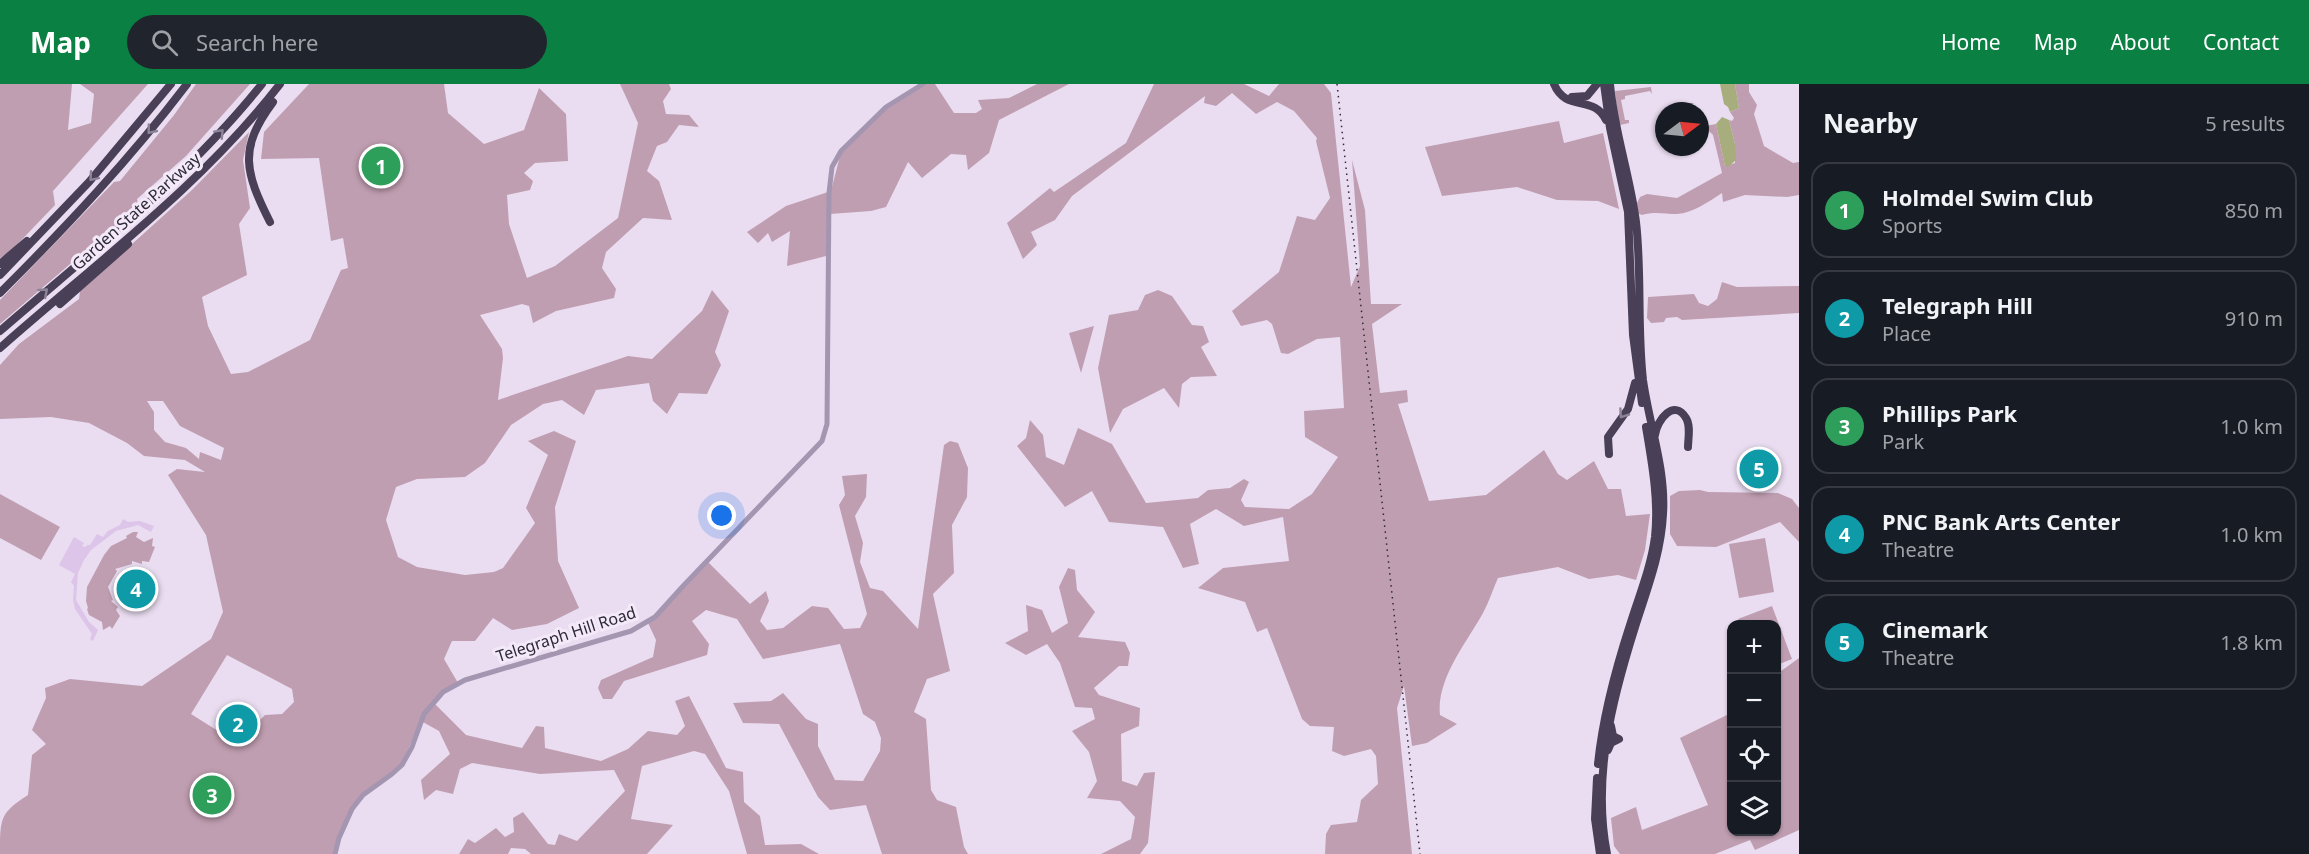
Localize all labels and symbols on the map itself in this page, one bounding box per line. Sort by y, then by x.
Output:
north arrow [1655,102,1709,156]
one-way arrow [147,124,158,135]
one-way arrow [213,129,224,140]
pin: 1 [362,144,400,188]
street label: Garden State Parkway [67,147,206,275]
one-way arrow [89,170,100,181]
one-way arrow [37,289,48,300]
one-way arrow [1619,408,1630,419]
pin: 5 [1740,446,1778,492]
your location [707,501,736,530]
pin: 4 [116,566,156,612]
street label: Telegraph Hill Road [493,601,639,667]
pin: 2 [218,702,258,746]
pin: 3 [192,772,232,818]

